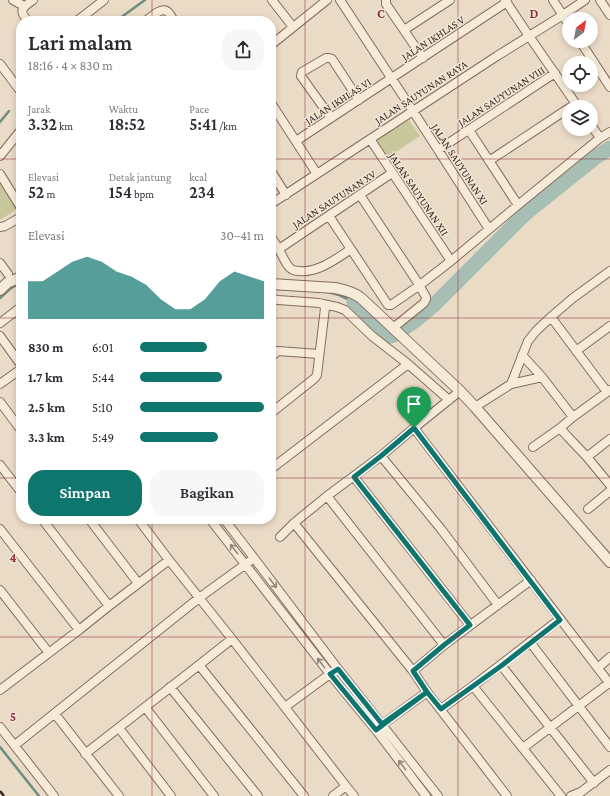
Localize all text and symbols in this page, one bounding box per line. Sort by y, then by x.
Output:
text: C [377,6,385,21]
text: D [530,6,539,21]
north arrow [562,12,598,48]
map controls [562,12,598,136]
street label: JALAN IKHLAS V [398,13,468,64]
button: share [222,29,264,71]
text: Lari malam [28,30,132,55]
button: locate [562,56,598,92]
street label: JALAN SAUYUNAN RAYA [372,57,471,128]
text: 18:16 · 4 × 830 m [28,58,113,73]
street label: JALAN SAUYUNAN VIII [455,64,547,130]
street label: JALAN IKHLAS VI [302,75,374,128]
button: layers [562,100,598,136]
text: Jarak [28,103,50,115]
text: Waktu [109,103,138,115]
text: Pace [189,103,209,115]
text: 3.32 [28,115,57,134]
text: 18:52 [109,115,145,134]
text: 5:41 [189,115,217,134]
text: km [57,120,73,132]
text: /km [217,120,237,132]
street label: JALAN SAUYUNAN XI [428,120,491,207]
street label: JALAN SAUYUNAN XII [385,149,451,238]
street label: JALAN SAUYUNAN XV [289,167,379,232]
text: Elevasi [28,171,59,183]
text: Detak jantung [109,171,171,183]
text: kcal [189,171,207,183]
text: 52 [28,183,44,202]
text: 154 [109,183,132,202]
text: 234 [189,183,215,202]
text: m [44,188,55,200]
text: bpm [132,188,154,200]
text: Elevasi [28,228,65,243]
text: 30–41 m [220,228,264,243]
text: 830 m [28,340,63,355]
text: 6:01 [92,340,113,355]
text: 1.7 km [28,370,63,385]
text: 5:44 [92,370,114,385]
pin [397,387,431,428]
icon: arrive [403,393,425,415]
text: 2.5 km [28,400,65,415]
text: 5:10 [92,400,113,415]
text: 3.3 km [28,430,65,445]
text: 5:49 [92,430,114,445]
button: Simpan [28,470,142,516]
button: Bagikan [150,470,264,516]
one-way arrow [230,543,238,554]
text: 4 [9,550,17,565]
one-way arrow [269,577,277,588]
one-way arrow [317,658,326,669]
text: 5 [10,709,16,724]
one-way arrow [398,760,406,771]

